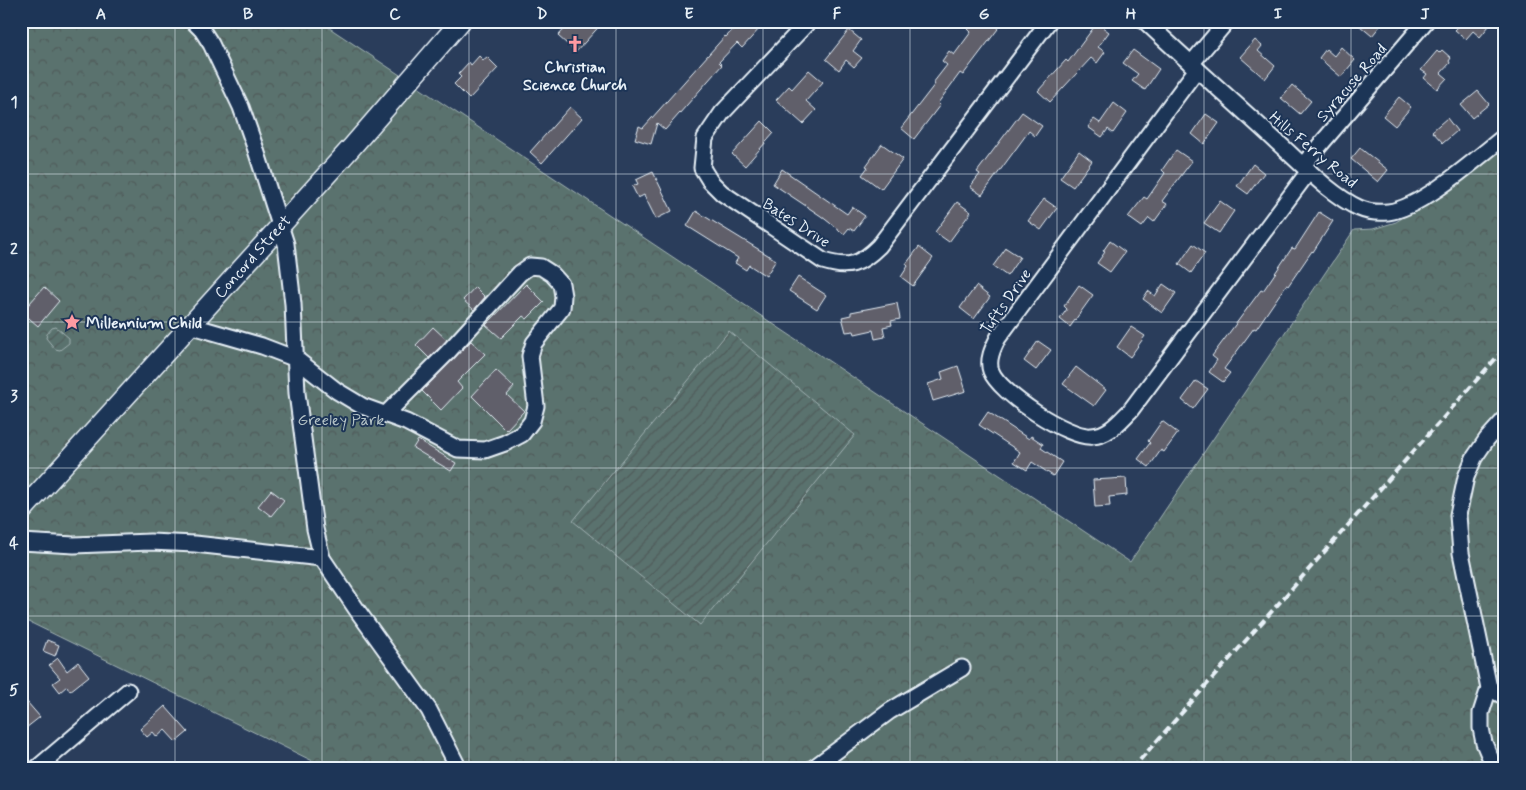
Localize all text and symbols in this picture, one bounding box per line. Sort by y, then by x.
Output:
text: A [96,4,106,25]
text: B [243,4,253,25]
text: C [389,4,401,25]
text: D [536,4,548,25]
text: E [684,4,694,25]
text: F [833,4,842,25]
text: G [979,4,990,25]
text: H [1126,4,1137,25]
text: I [1274,4,1283,25]
text: J [1420,4,1430,25]
church icon: Christian Science Church [565,34,585,54]
street label: Syracuse Road [1312,39,1392,127]
place label: Christian Science Church [523,57,627,96]
text: 1 [10,92,18,113]
street label: Hills Ferry Road [1264,107,1362,193]
street label: Bates Drive [758,194,834,253]
street label: Concord Street [210,210,296,303]
text: 2 [10,239,18,260]
street label: Tufts Drive [976,265,1037,339]
place icon: Millennium Child [62,312,82,332]
place label: Millennium Child [86,313,202,334]
text: 3 [10,386,18,407]
park label: Greeley Park [298,410,384,431]
text: 4 [9,533,19,554]
text: 5 [9,680,19,701]

